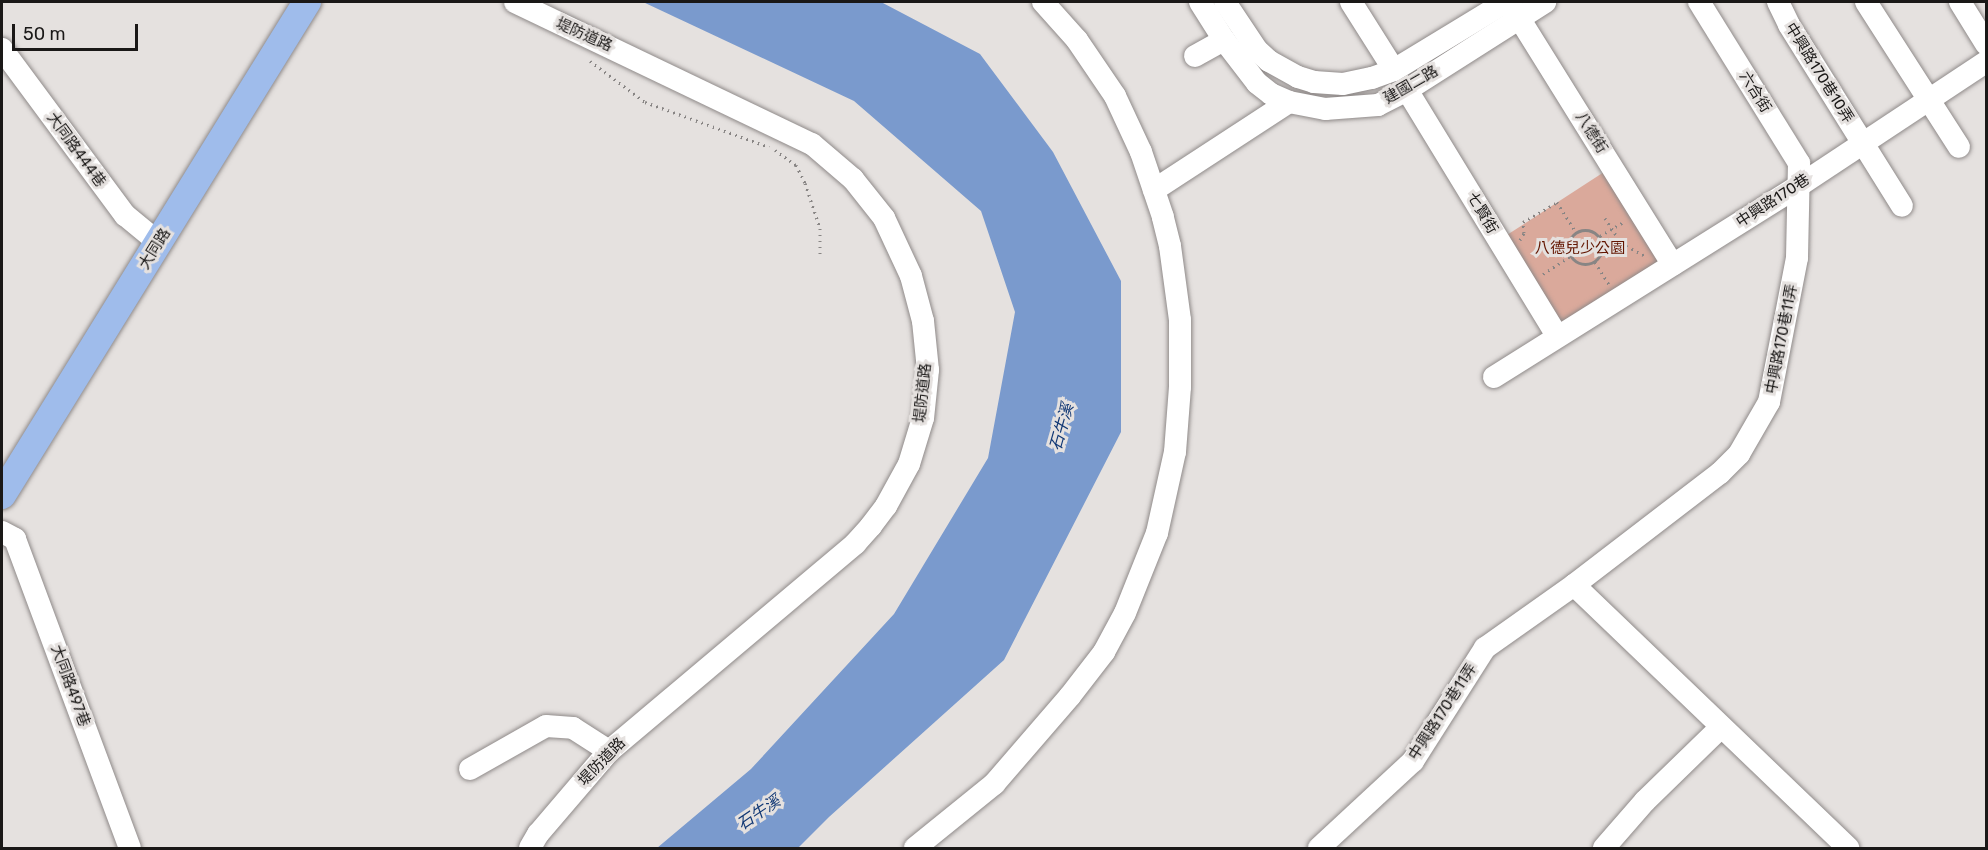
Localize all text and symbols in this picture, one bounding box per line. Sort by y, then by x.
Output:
scale bar [15,12,141,50]
street label: 堤防道路 [553,15,615,55]
street label: 中興路170巷10弄 [1781,20,1857,126]
text: 50 m [23,23,66,45]
street label: 建國二路 [1381,62,1441,108]
street label: 六合街 [1735,68,1775,116]
street label: 大同路444巷 [43,109,109,191]
street label: 八德街 [1571,109,1611,157]
street label: 中興路170巷 [1733,171,1813,231]
street label: 七賢街 [1463,189,1501,237]
street label: 大同路 [135,225,175,273]
park label: 八德兒少公園 [1535,240,1625,258]
street label: 中興路170巷11弄 [1763,283,1801,395]
street label: 堤防道路 [911,362,935,424]
water label: 石牛溪 [1046,401,1078,453]
street label: 大同路497巷 [47,643,93,729]
street label: 中興路170巷11弄 [1405,660,1481,764]
street label: 堤防道路 [575,734,629,790]
water label: 石牛溪 [734,792,784,834]

